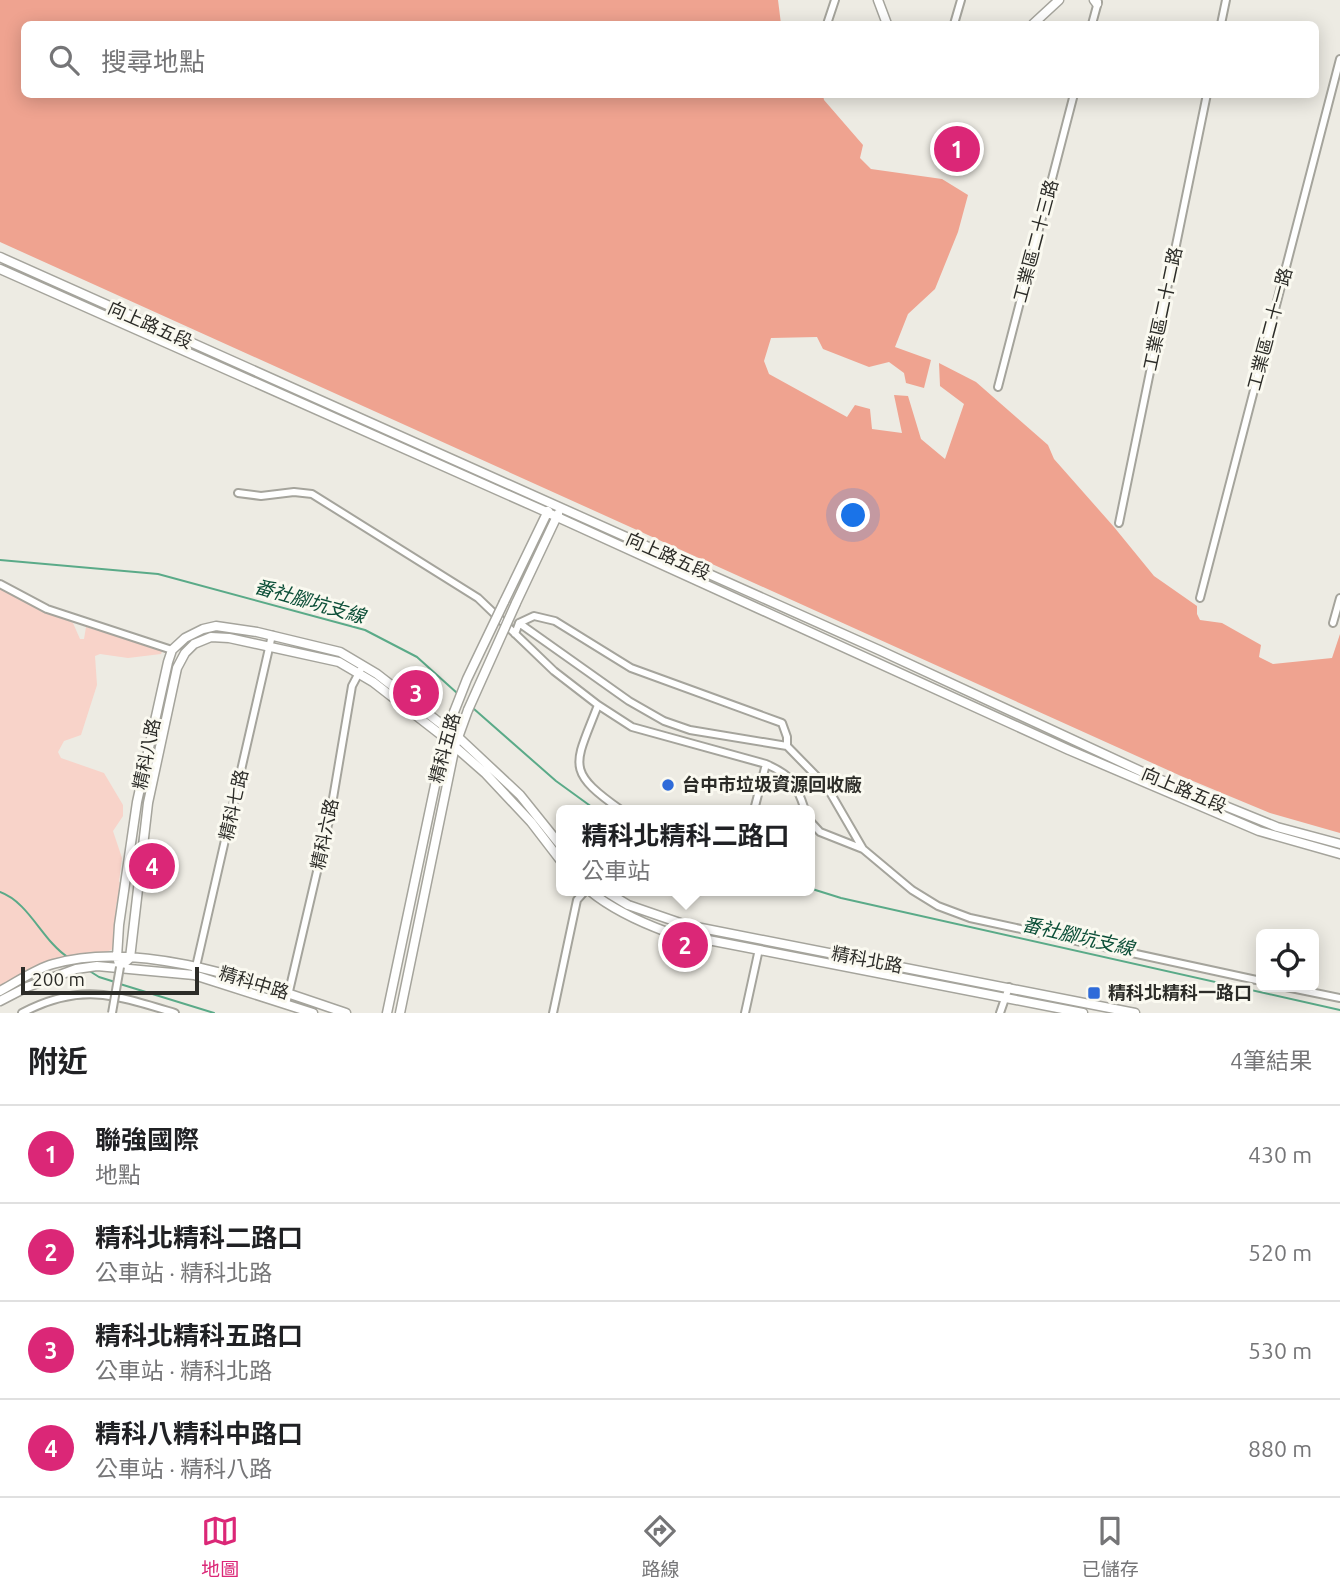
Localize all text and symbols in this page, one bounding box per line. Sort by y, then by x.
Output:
search box [21,21,1319,98]
icon: search [45,41,83,79]
text: 搜尋地點 [101,47,205,76]
pin: 1 [934,123,980,175]
street label: 工業區二十三路 [1009,177,1061,304]
street label: 工業區二十二路 [1139,245,1185,372]
street label: 工業區二十一路 [1243,265,1295,392]
street label: 向上路五段 [105,297,196,352]
your location [836,498,870,532]
street label: 向上路五段 [623,528,714,583]
water label: 番社腳坑支線 [252,575,370,628]
pin: 3 [393,667,439,719]
street label: 精科五路 [425,710,463,785]
street label: 精科八路 [129,716,163,791]
street label: 向上路五段 [1139,762,1230,816]
street label: 精科七路 [215,767,251,842]
place label: 台中市垃圾資源回收廠 [682,774,862,794]
marker: 台中市垃圾資源回收廠 [660,777,676,793]
street label: 精科六路 [307,796,341,871]
popup [556,805,815,896]
text: 精科北精科二路口 [581,821,790,850]
pin: 4 [129,840,175,892]
text: 公車站 [581,858,650,883]
water label: 番社腳坑支線 [1020,912,1138,960]
pin: 2 [662,919,708,971]
map controls [1256,929,1319,992]
button: locate [1256,929,1319,992]
street label: 精科北路 [830,942,904,976]
street label: 精科中路 [217,962,292,1002]
scale bar [21,964,200,996]
text: 200 m [32,968,85,990]
place label: 精科北精科一路口 [1108,982,1252,1002]
marker: 精科北精科一路口 [1086,985,1102,1001]
text: 附近 [28,1044,88,1078]
text: 4筆結果 [1230,1048,1312,1073]
text: 聯強國際 [95,1125,199,1154]
text: 1 [45,1142,57,1167]
text: 430 m [1248,1142,1312,1167]
text: 地點 [95,1162,141,1187]
text: 精科北精科二路口 [95,1223,303,1252]
text: 2 [45,1240,57,1265]
text: 520 m [1248,1240,1312,1265]
text: 公車站 · 精科北路 [95,1260,272,1285]
text: 精科北精科五路口 [95,1321,303,1350]
text: 3 [45,1338,57,1363]
text: 530 m [1248,1338,1312,1363]
text: 公車站 · 精科北路 [95,1358,272,1383]
text: 精科八精科中路口 [95,1419,303,1448]
text: 4 [45,1436,57,1461]
text: 880 m [1248,1436,1312,1461]
text: 公車站 · 精科八路 [95,1456,272,1481]
tab: 地圖 [201,1512,239,1581]
tab: 路線 [641,1512,680,1581]
tab: 已儲存 [1082,1512,1139,1581]

